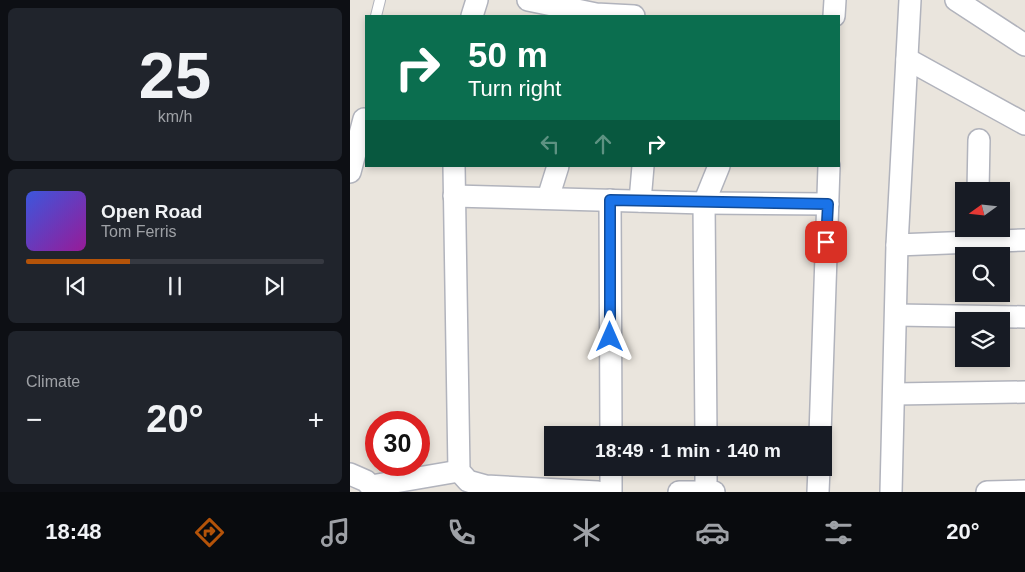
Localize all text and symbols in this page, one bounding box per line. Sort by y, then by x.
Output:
icon: right [385,35,450,100]
text: 50 m [468,35,548,74]
text: 25 [139,39,211,112]
text: Turn right [468,76,561,101]
text: km/h [158,108,192,125]
icon: left [536,130,564,158]
icon: ahead [589,130,617,158]
icon: right [642,130,670,158]
north arrow [955,182,1010,238]
map controls [955,182,1010,367]
text: Open Road [101,201,202,222]
pin [805,221,847,263]
text: Tom Ferris [101,223,177,240]
icon: arrive [812,228,840,256]
button: search [955,247,1010,302]
icon: previous [62,272,90,300]
icon: pause [161,272,189,300]
icon: next [260,272,288,300]
position arrow [583,310,635,362]
button: layers [955,312,1010,367]
text: Climate [26,373,80,390]
text: 20° [146,398,204,440]
text: − [26,404,42,435]
text: + [308,404,324,435]
speed limit sign: 30 [365,411,430,476]
text: 18:49 · 1 min · 140 m [595,440,781,461]
icon: directions [192,515,227,550]
icon: music [318,515,353,550]
icon: phone [444,515,479,550]
icon: climate [569,515,604,550]
icon: car [695,515,730,550]
icon: filters [821,515,856,550]
text: 18:48 [45,519,102,544]
text: 20° [946,519,980,544]

